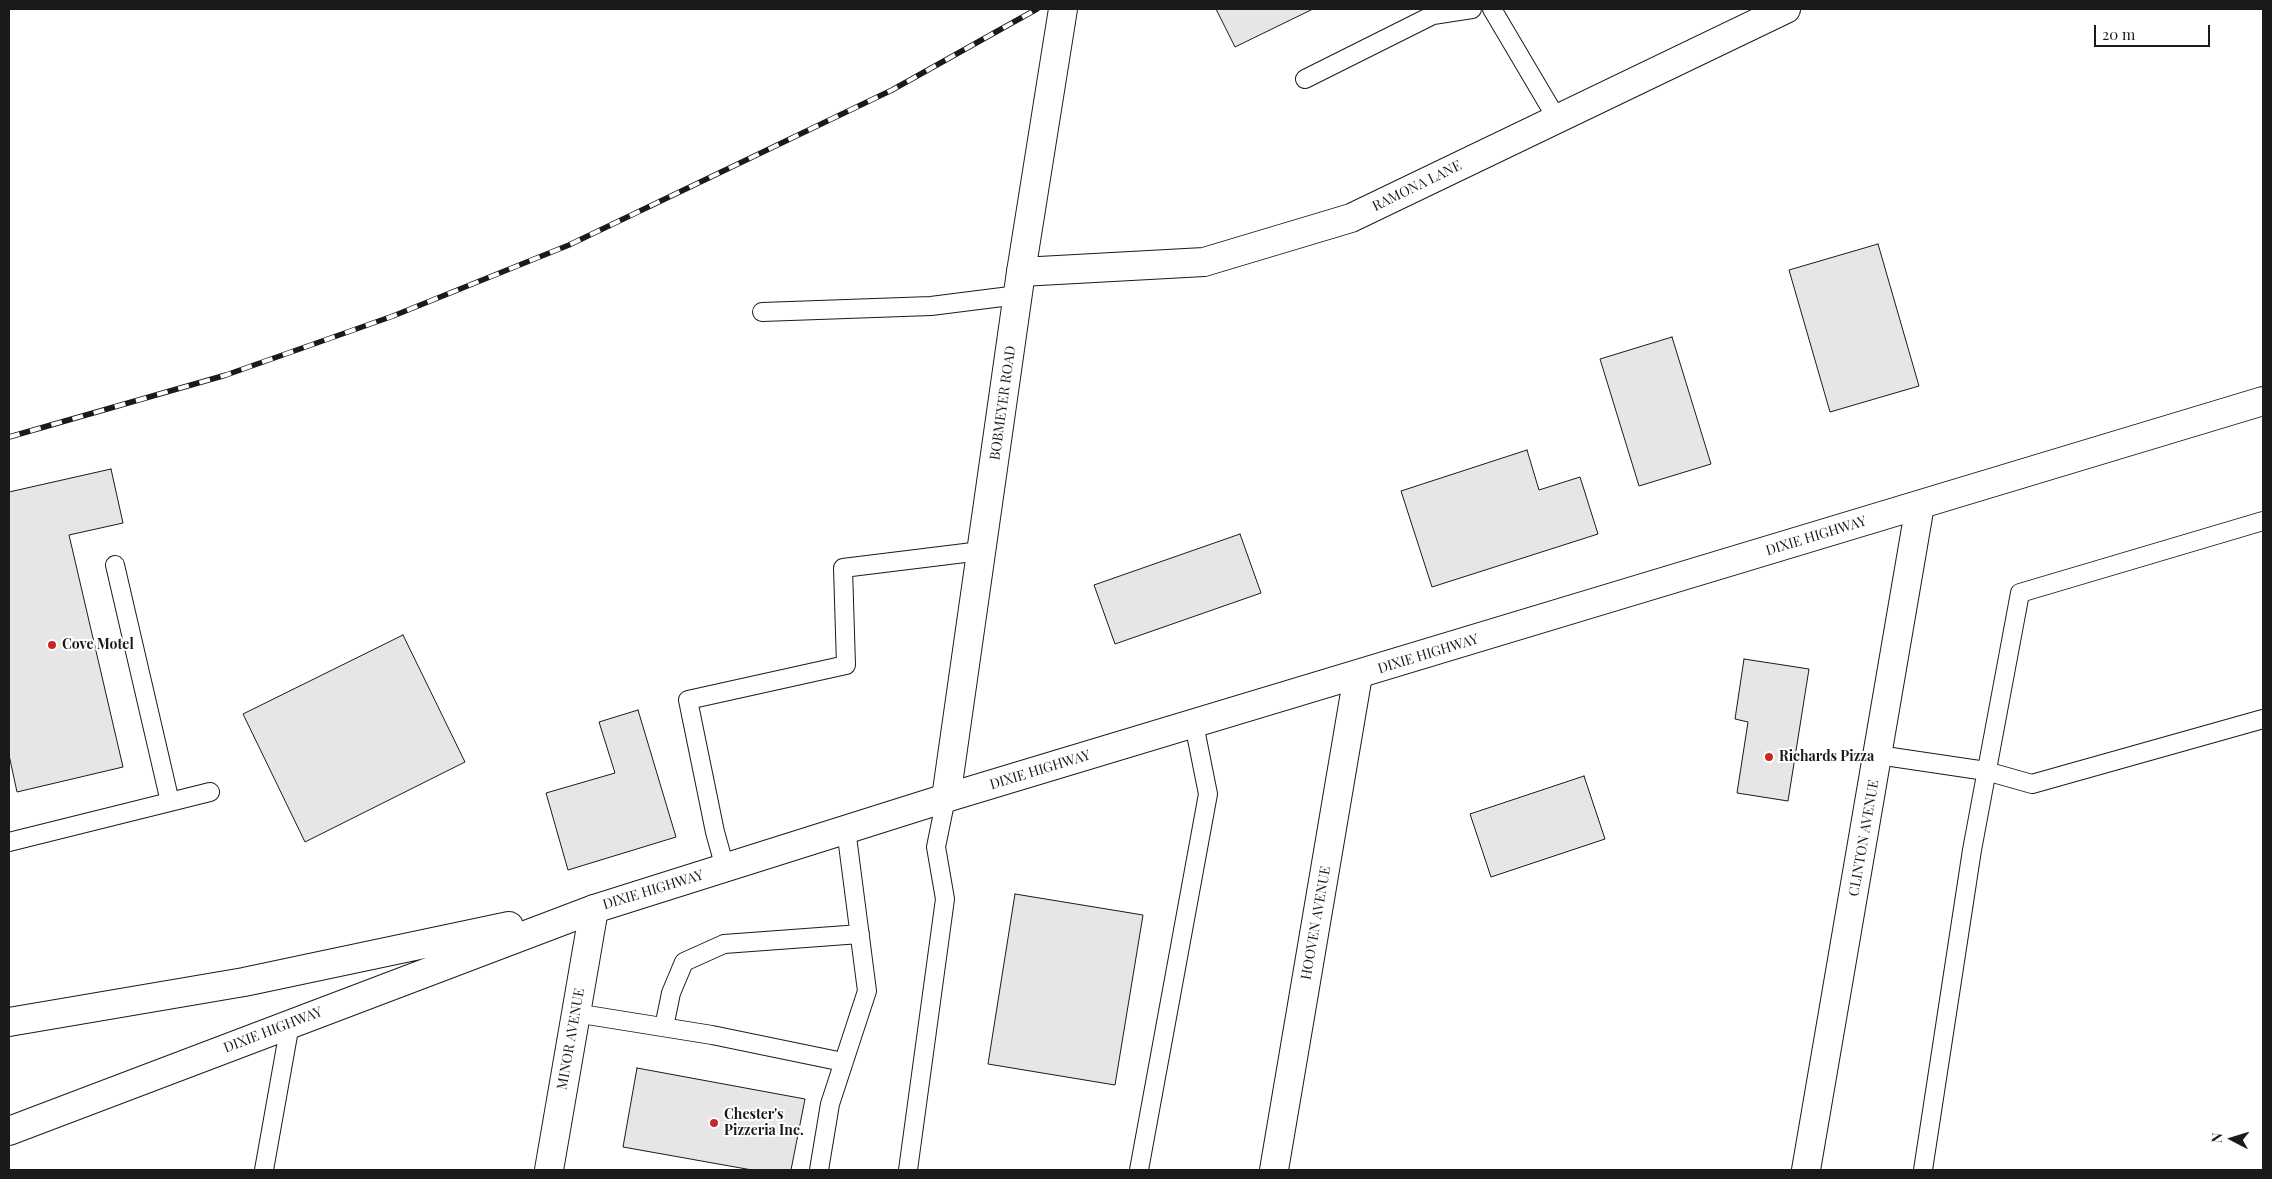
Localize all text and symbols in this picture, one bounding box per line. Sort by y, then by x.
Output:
scale bar [2097,15,2213,47]
text: 20 m [2102,24,2135,44]
street label: RAMONA LANE [1370,157,1464,215]
street label: BOBMEYER ROAD [987,345,1019,461]
street label: DIXIE HIGHWAY [1764,513,1868,559]
street label: DIXIE HIGHWAY [1376,631,1480,677]
place label: Cove Motel [62,637,134,653]
marker: Cove Motel [46,639,58,651]
street label: DIXIE HIGHWAY [988,747,1092,793]
place label: Richards Pizza [1779,749,1874,765]
marker: Richards Pizza [1763,751,1775,763]
street label: CLINTON AVENUE [1845,778,1883,898]
street label: HOOVEN AVENUE [1298,865,1334,981]
street label: DIXIE HIGHWAY [601,867,705,913]
street label: MINOR AVENUE [554,987,588,1091]
street label: DIXIE HIGHWAY [221,1003,325,1057]
place label: Chester's Pizzeria Inc. [724,1107,804,1140]
north arrow [2207,1114,2257,1164]
marker: Chester's Pizzeria Inc. [708,1117,720,1129]
text: N [2207,1132,2226,1144]

